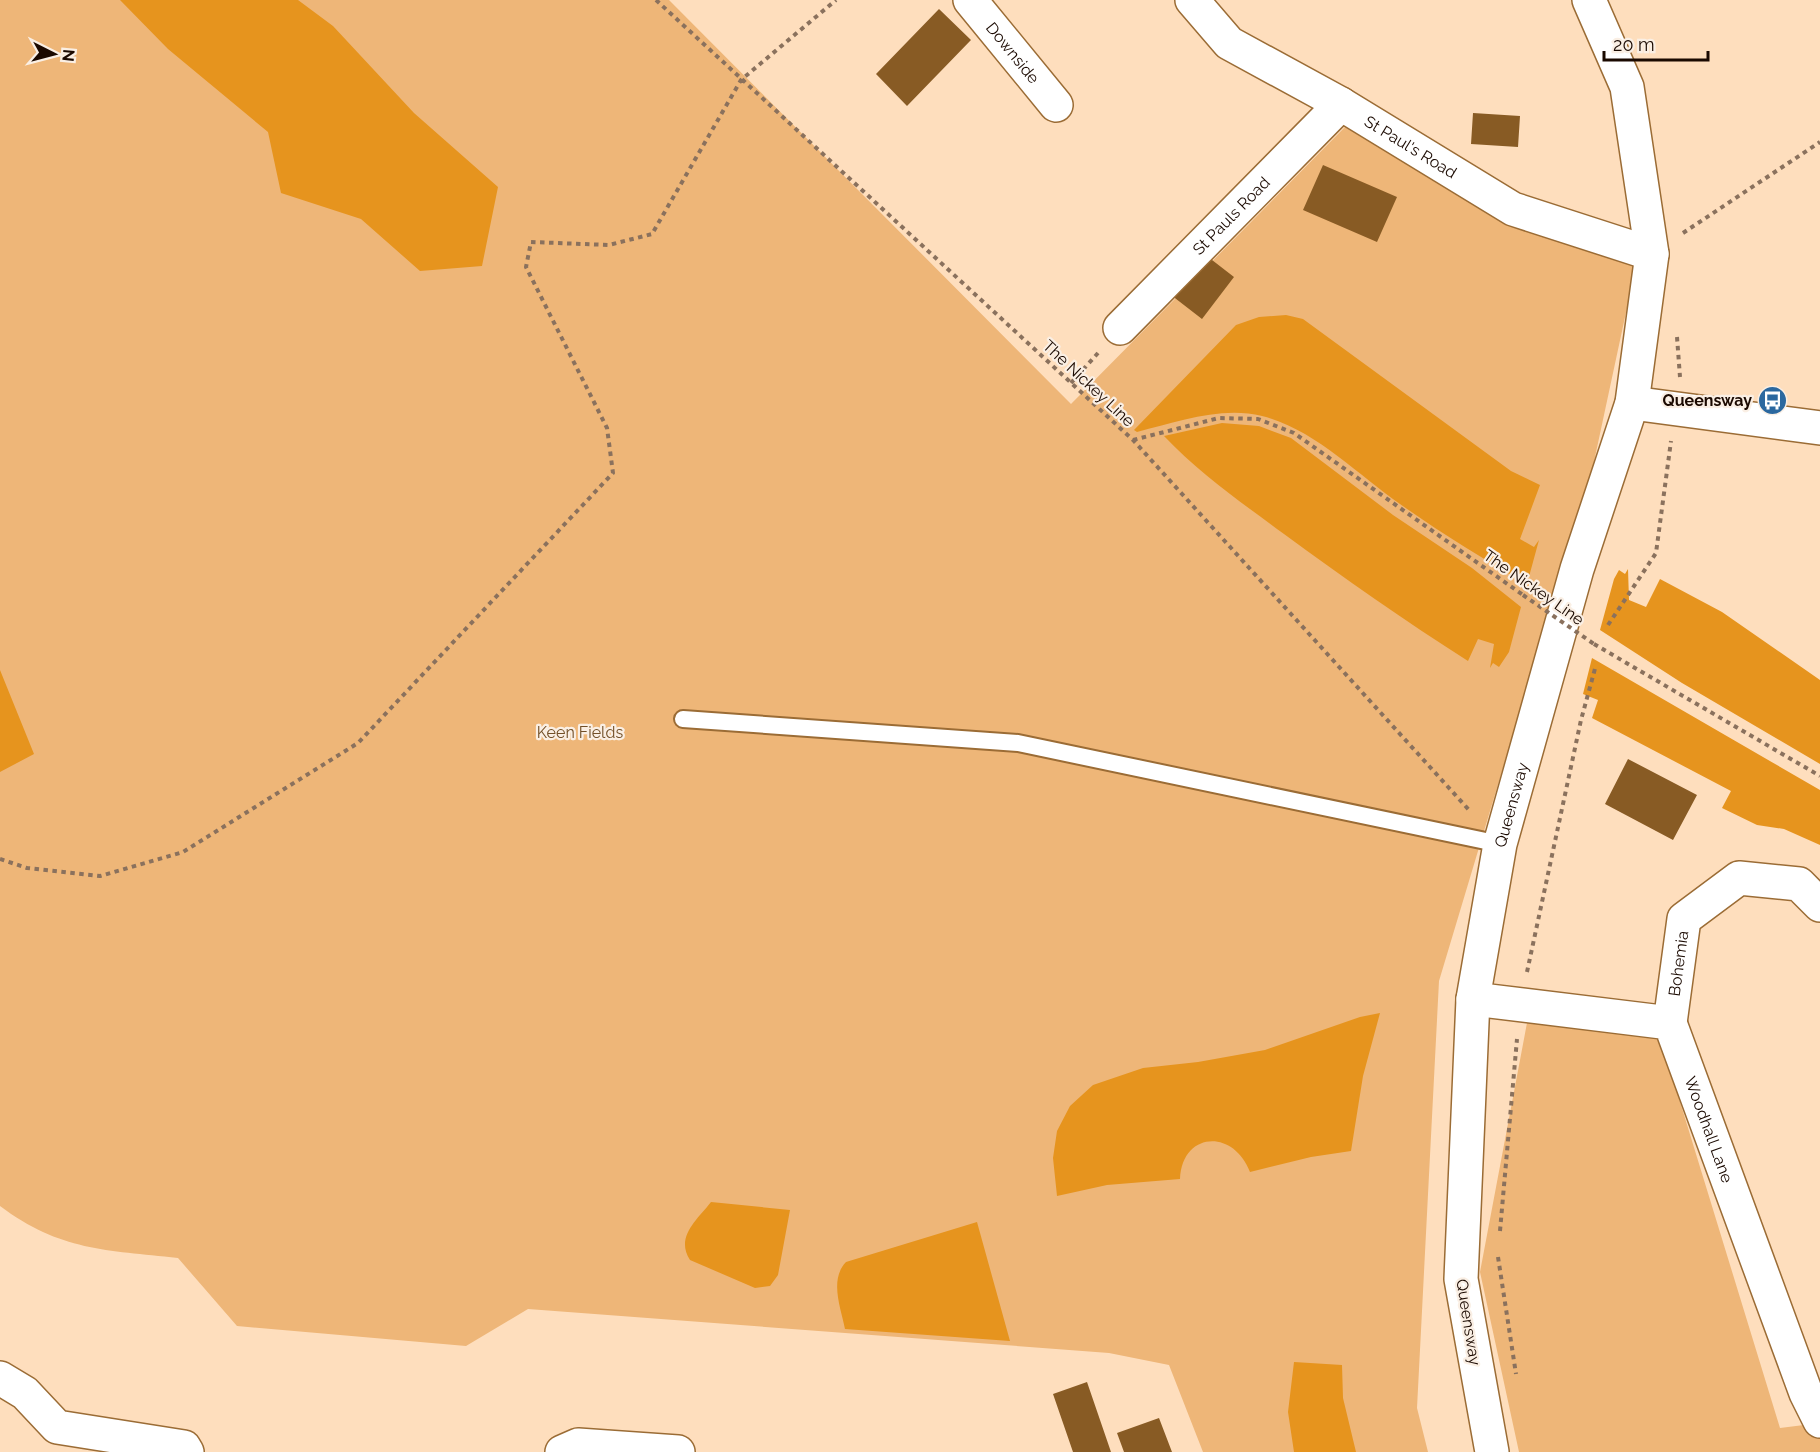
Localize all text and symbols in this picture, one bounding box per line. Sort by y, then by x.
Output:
street label: Downside [982,18,1043,87]
north arrow [24,24,84,84]
scale bar [1604,24,1708,62]
text: 20 m [1613,34,1655,55]
text: N [58,48,79,63]
street label: St Paul's Road [1361,112,1460,182]
street label: St Pauls Road [1189,173,1274,259]
street label: The Nickey Line [1039,336,1138,431]
bus stop icon: Queensway [1757,384,1789,416]
place label: Queensway [1663,391,1752,410]
street label: The Nickey Line [1480,546,1588,629]
park label: Keen Fields [537,723,623,742]
street label: Queensway [1491,760,1532,850]
street label: Bohemia [1665,930,1692,998]
street label: Woodhall Lane [1680,1074,1737,1186]
street label: Queensway [1452,1278,1485,1367]

